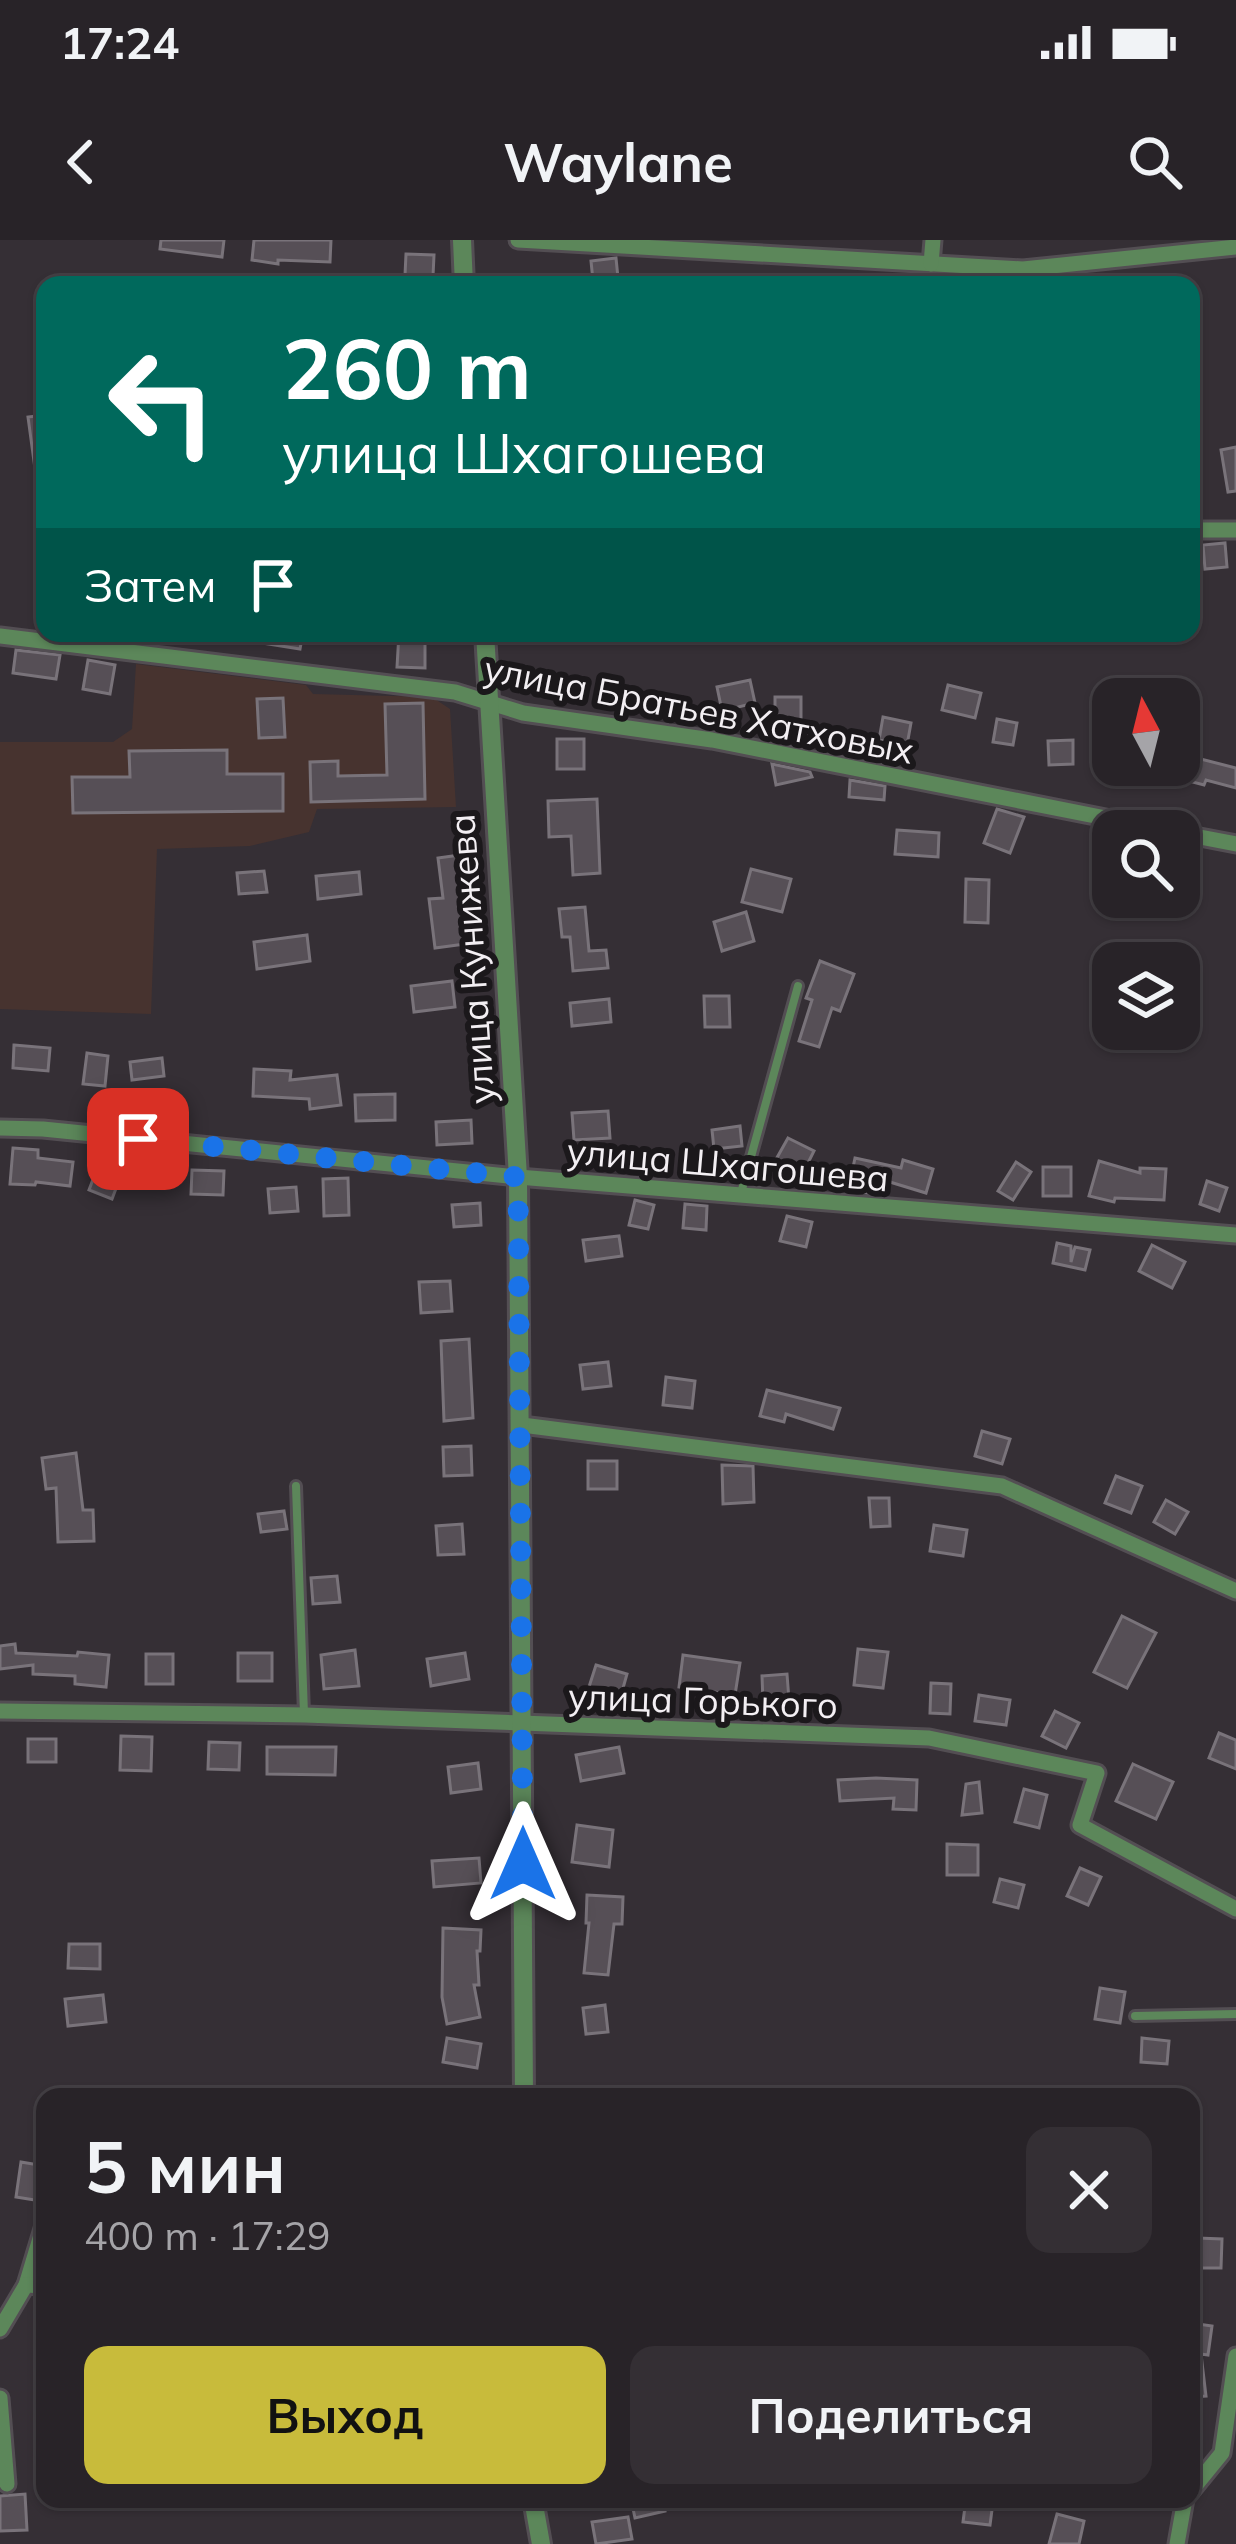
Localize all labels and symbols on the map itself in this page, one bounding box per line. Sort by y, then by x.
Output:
street label: улица Братьев Хатховых [480,645,918,773]
north arrow [1092,678,1200,786]
street label: улица Кунижева [438,812,504,1106]
pin [87,1088,189,1190]
street label: улица Шхагошева [565,1128,891,1200]
street label: улица Горького [567,1673,839,1727]
position arrow [460,1801,586,1927]

